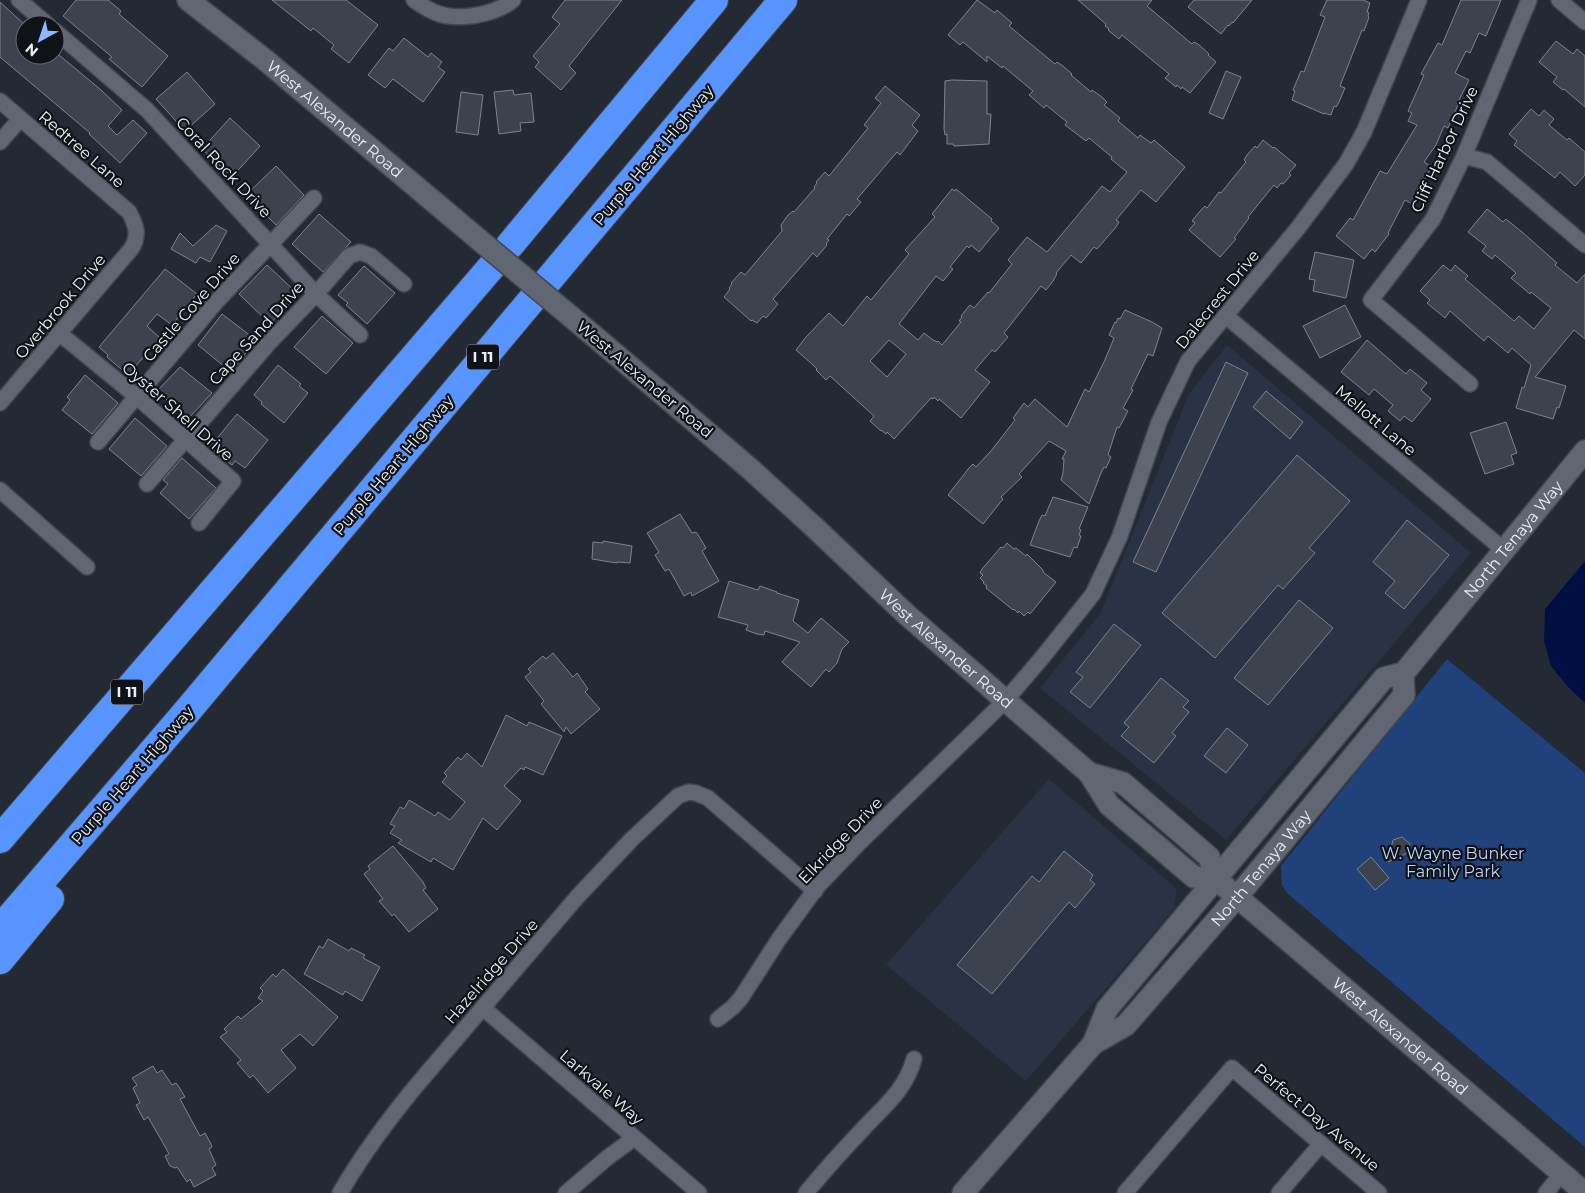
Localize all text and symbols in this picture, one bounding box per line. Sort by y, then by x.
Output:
north arrow [15,15,65,65]
text: N [22,39,42,60]
street label: West Alexander Road [263,56,407,182]
street label: Purple Heart Highway [589,81,718,229]
street label: Cliff Harbor Drive [1407,83,1482,215]
street label: Redtree Lane [35,107,128,192]
street label: Coral Rock Drive [172,113,275,222]
street label: Dalecrest Drive [1172,246,1263,353]
street label: Castle Cove Drive [139,249,244,366]
street label: Overbrook Drive [11,250,110,362]
street label: Cape Sand Drive [205,278,308,389]
street label: West Alexander Road [573,317,717,442]
road number: I 11 [467,344,499,370]
street label: Oyster Shell Drive [118,358,237,465]
street label: Mellott Lane [1331,381,1420,460]
street label: Purple Heart Highway [329,391,458,539]
street label: North Tenaya Way [1460,477,1567,602]
street label: West Alexander Road [875,585,1017,713]
road number: I 11 [111,680,143,704]
street label: Purple Heart Highway [67,702,198,848]
street label: Elkridge Drive [794,793,886,887]
street label: North Tenaya Way [1207,806,1315,930]
park label: W. Wayne Bunker Family Park [1381,844,1525,881]
street label: Hazelridge Drive [441,915,542,1028]
street label: West Alexander Road [1328,973,1472,1099]
street label: Larkvale Way [556,1046,648,1129]
street label: Perfect Day Avenue [1250,1059,1383,1175]

